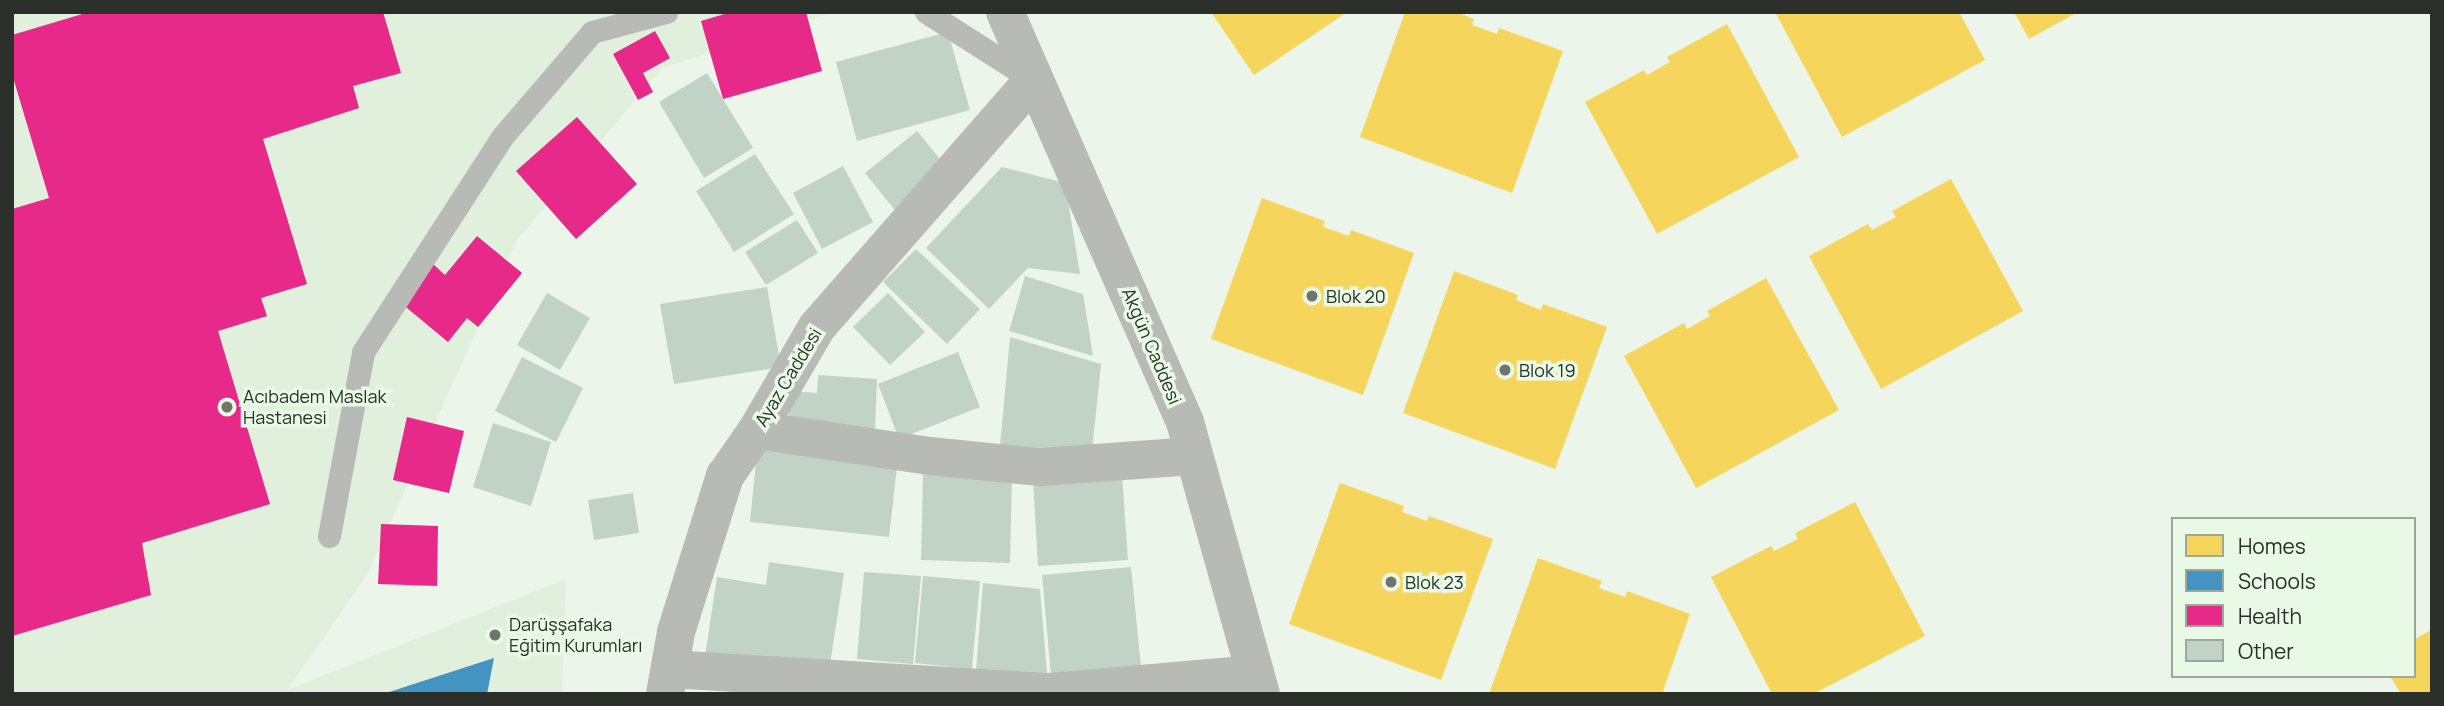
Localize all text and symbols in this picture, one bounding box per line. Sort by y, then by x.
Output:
street label: Akgün Caddesi [1118,285,1186,407]
place label: Blok 20 [1326,285,1386,307]
marker: Blok 20 [1304,288,1320,304]
street label: Ayaz Caddesi [750,324,826,430]
place label: Blok 19 [1519,359,1576,381]
marker: Blok 19 [1497,362,1513,378]
place label: Acıbadem Maslak Hastanesi [243,386,386,428]
marker: Acıbadem Maslak Hastanesi [217,397,237,417]
legend [2171,517,2416,678]
text: Homes [2238,532,2306,560]
text: Schools [2238,567,2316,595]
place label: Blok 23 [1405,571,1464,593]
marker: Blok 23 [1383,574,1399,590]
text: Health [2238,602,2302,630]
place label: Darüşşafaka Eğitim Kurumları [509,614,642,656]
marker: Darüşşafaka Eğitim Kurumları [487,627,503,643]
text: Other [2238,637,2294,665]

